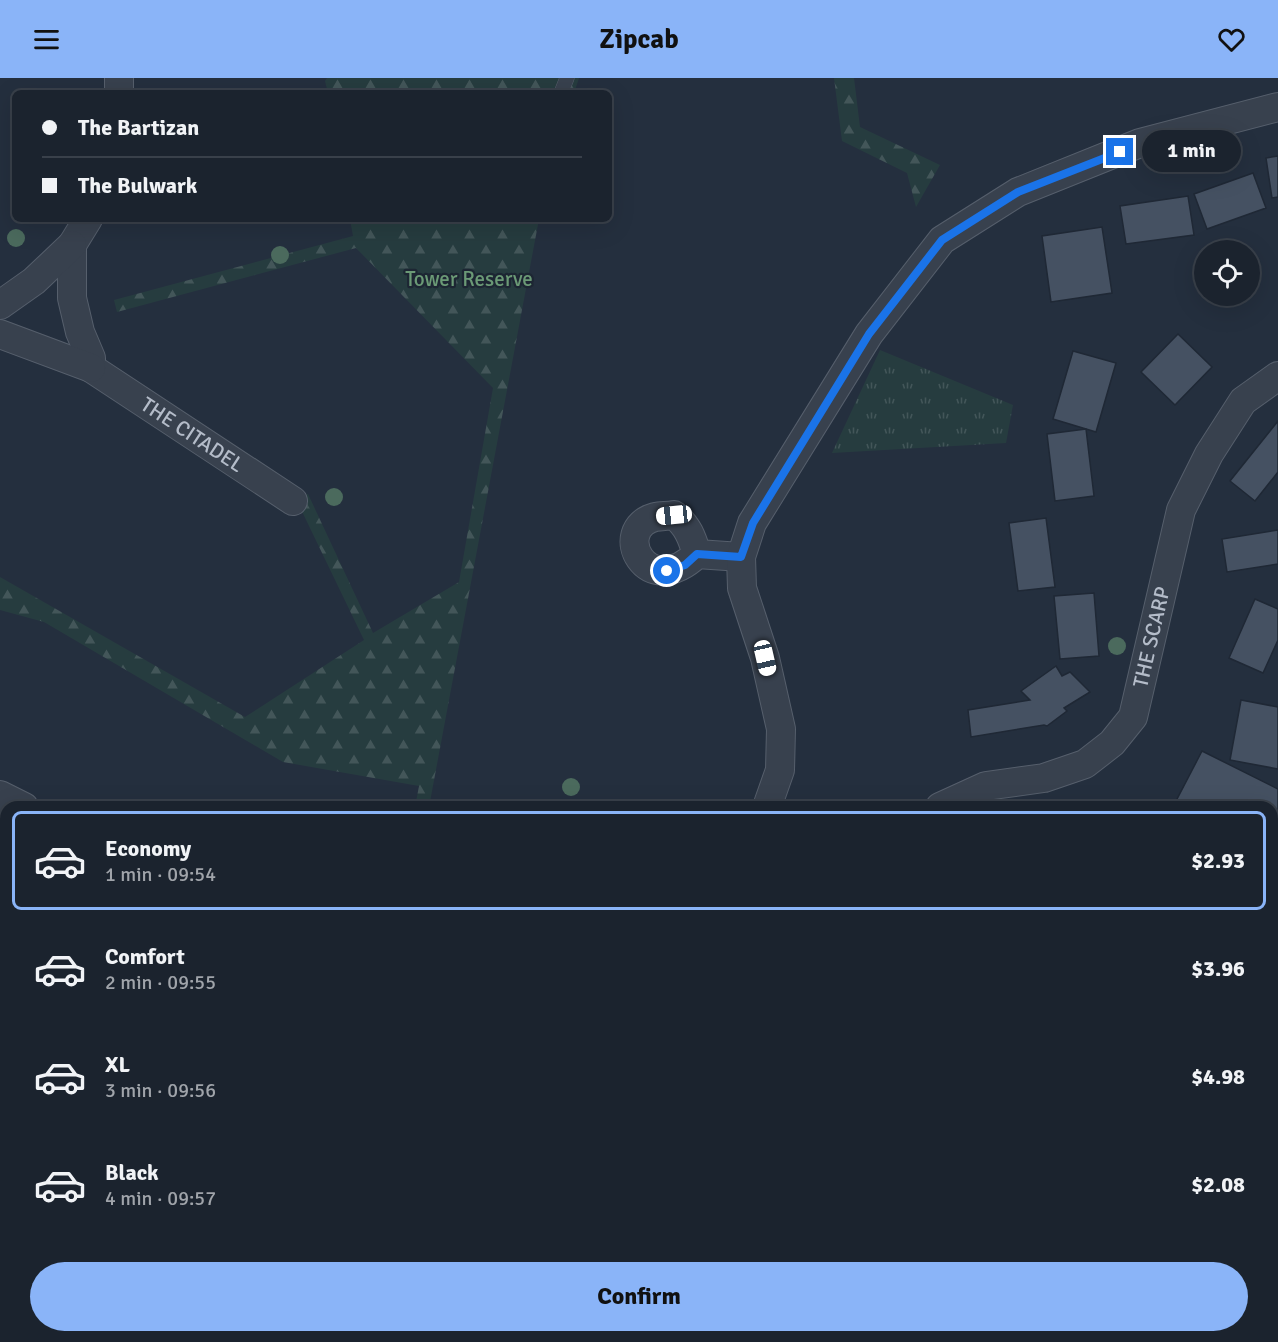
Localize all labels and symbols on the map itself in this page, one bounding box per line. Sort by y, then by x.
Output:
callout: 1 min [1141,131,1240,173]
route end [1106,138,1133,165]
park label: Tower Reserve [405,266,533,292]
street label: THE CITADEL [136,391,249,478]
car [655,504,693,526]
route start [653,557,680,584]
street label: THE SCARP [1127,584,1176,690]
car [752,638,778,678]

